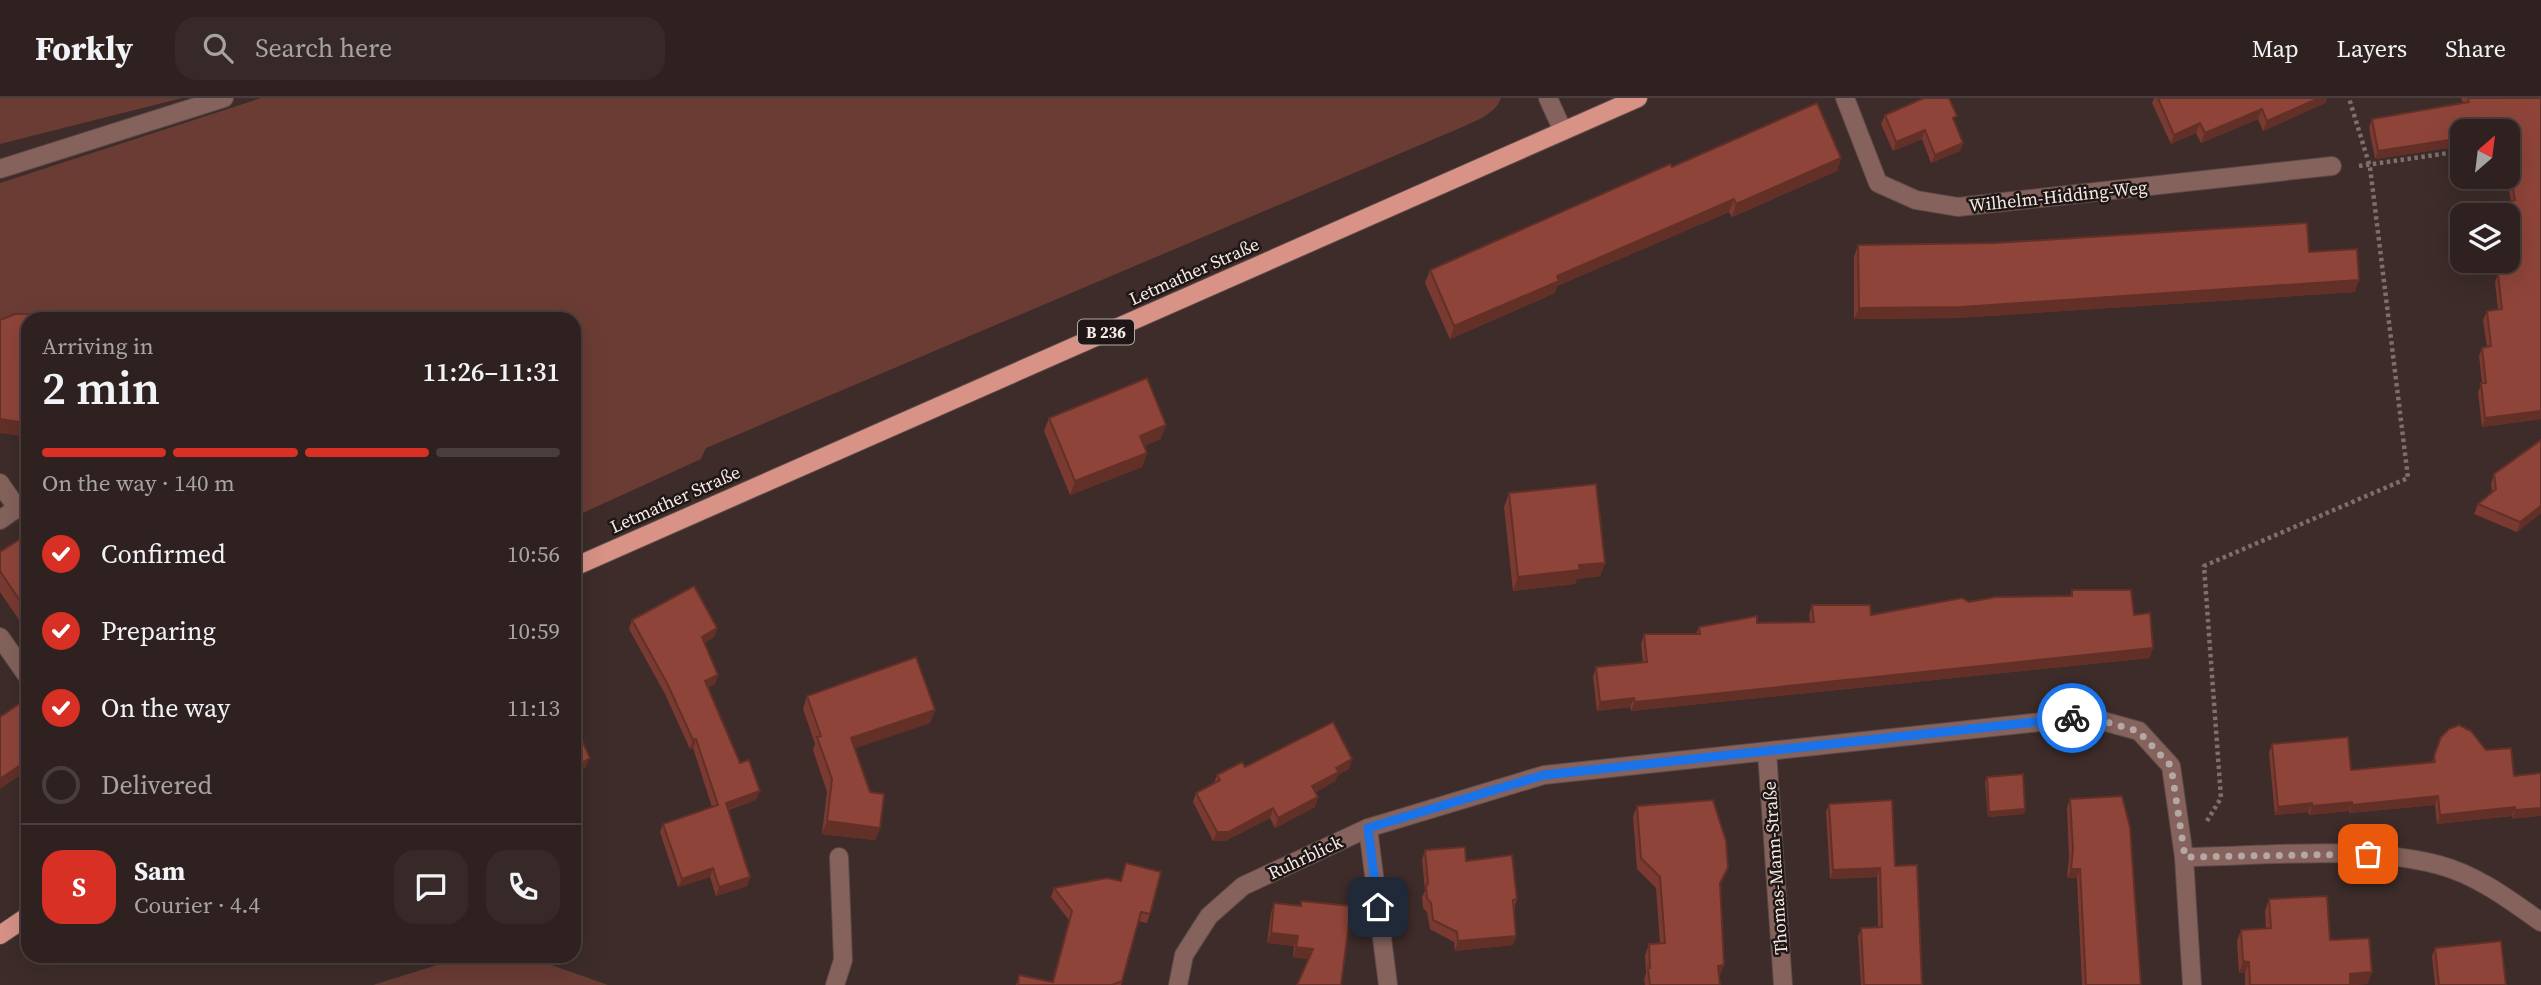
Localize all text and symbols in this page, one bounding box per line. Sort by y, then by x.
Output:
search box [175,17,665,80]
text: Forkly [35,26,133,71]
icon: search [199,29,237,67]
text: Search here [255,30,392,66]
text: Map [2252,32,2299,65]
text: Layers [2337,32,2407,65]
text: Share [2445,32,2506,65]
north arrow [2450,119,2520,189]
map controls [2450,119,2520,273]
street label: Wilhelm-Hidding-Weg [1968,174,2148,218]
button: layers [2450,203,2520,273]
street label: Letmather Straße [1125,231,1263,311]
road number: B 236 [1078,320,1134,344]
text: Arriving in [42,330,154,362]
text: 11:26–11:31 [423,354,560,390]
text: 2 min [42,356,160,419]
street label: Letmather Straße [606,459,744,539]
text: On the way · 140 m [42,467,235,499]
icon: check [42,535,80,573]
text: Confirmed [101,536,226,572]
text: 10:56 [507,538,560,570]
icon: check [42,612,80,650]
text: Preparing [101,613,216,649]
text: 10:59 [507,615,560,647]
courier [2037,683,2107,753]
icon: check [42,689,80,727]
text: On the way [101,690,230,726]
text: 11:13 [507,692,560,724]
icon: bike [2053,699,2091,737]
text: Delivered [101,767,212,803]
street label: Thomas-Mann-Straße [1756,780,1794,956]
pin [2338,824,2398,884]
street label: Ruhrblick [1264,829,1346,885]
icon: bag [2349,835,2387,873]
button: chat [394,850,468,924]
button: phone [486,850,560,924]
text: Sam [134,853,185,889]
text: S [72,869,86,905]
pin [1348,877,1408,937]
icon: home [1359,888,1397,926]
text: Courier · 4.4 [134,889,260,921]

